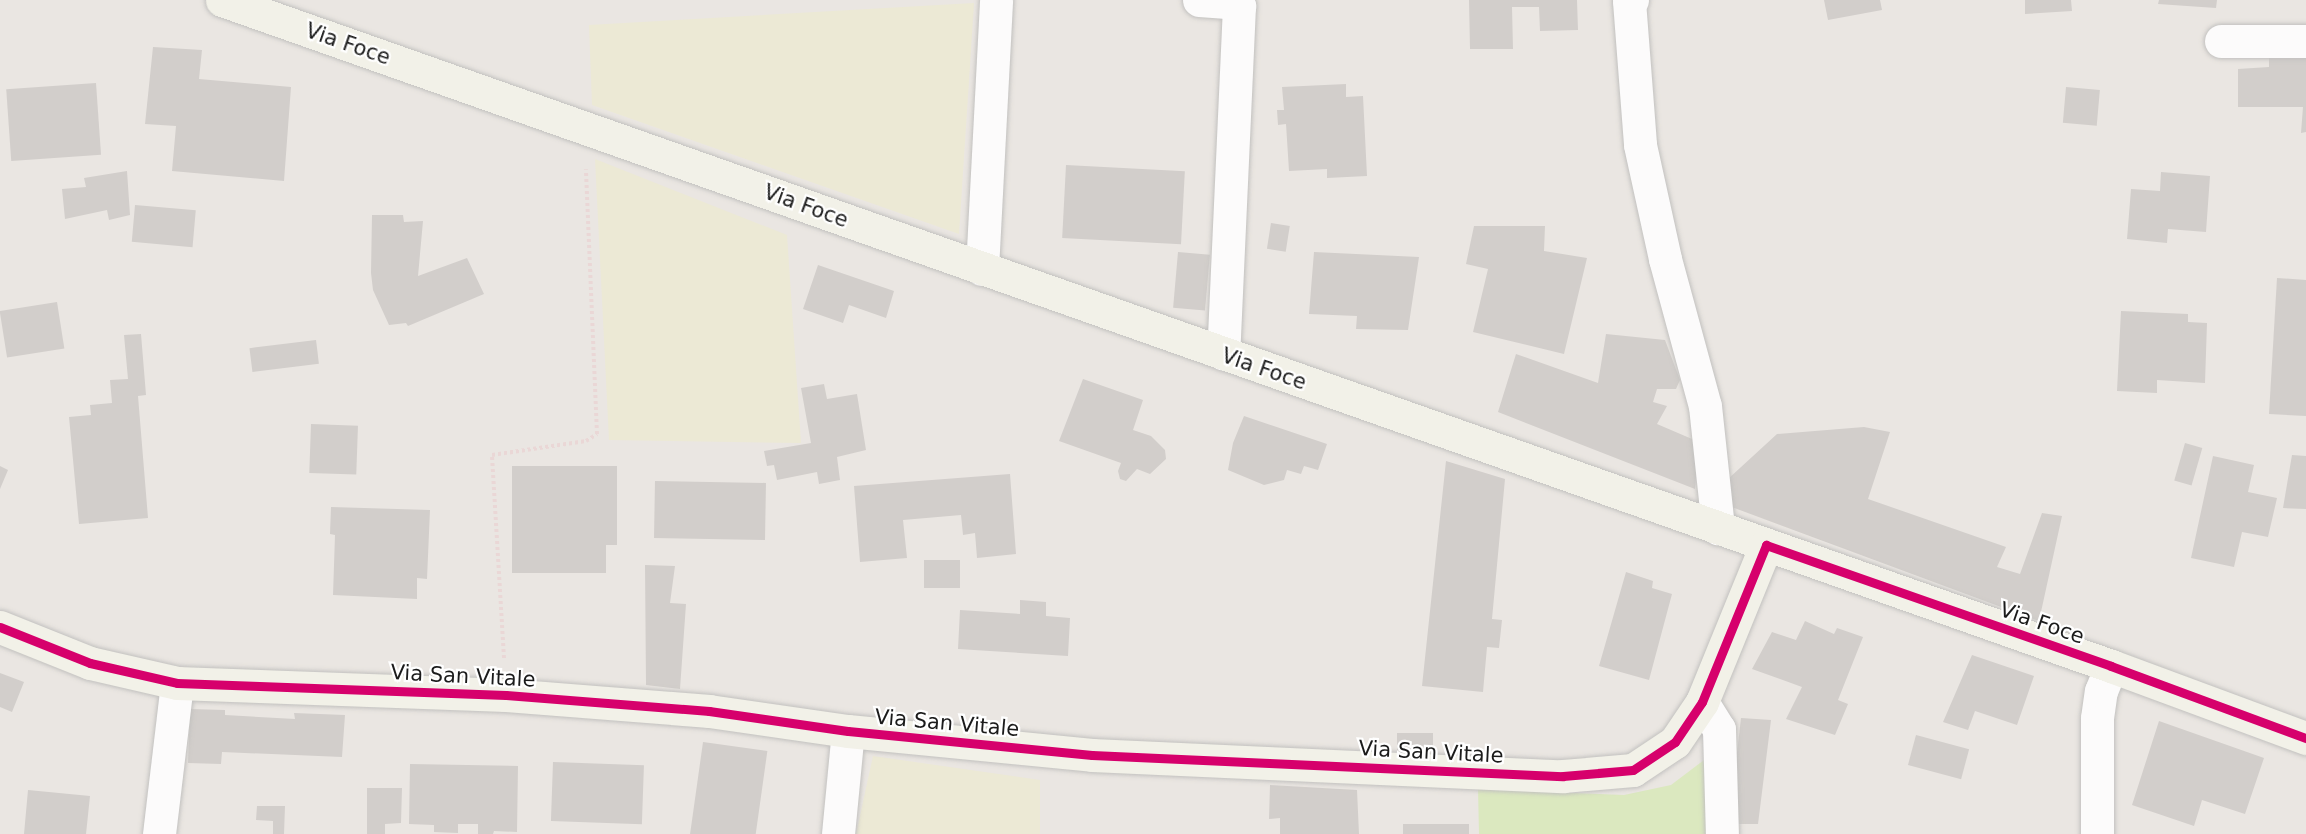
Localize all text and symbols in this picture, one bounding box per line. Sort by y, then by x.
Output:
street label: Via Foce [302,18,394,70]
street label: Via Foce [760,179,852,233]
street label: Via Foce [1218,343,1310,395]
street label: Via Foce [1996,597,2088,649]
street label: Via San Vitale [390,660,536,692]
street label: Via San Vitale [874,704,1020,742]
street label: Via San Vitale [1358,736,1504,768]

